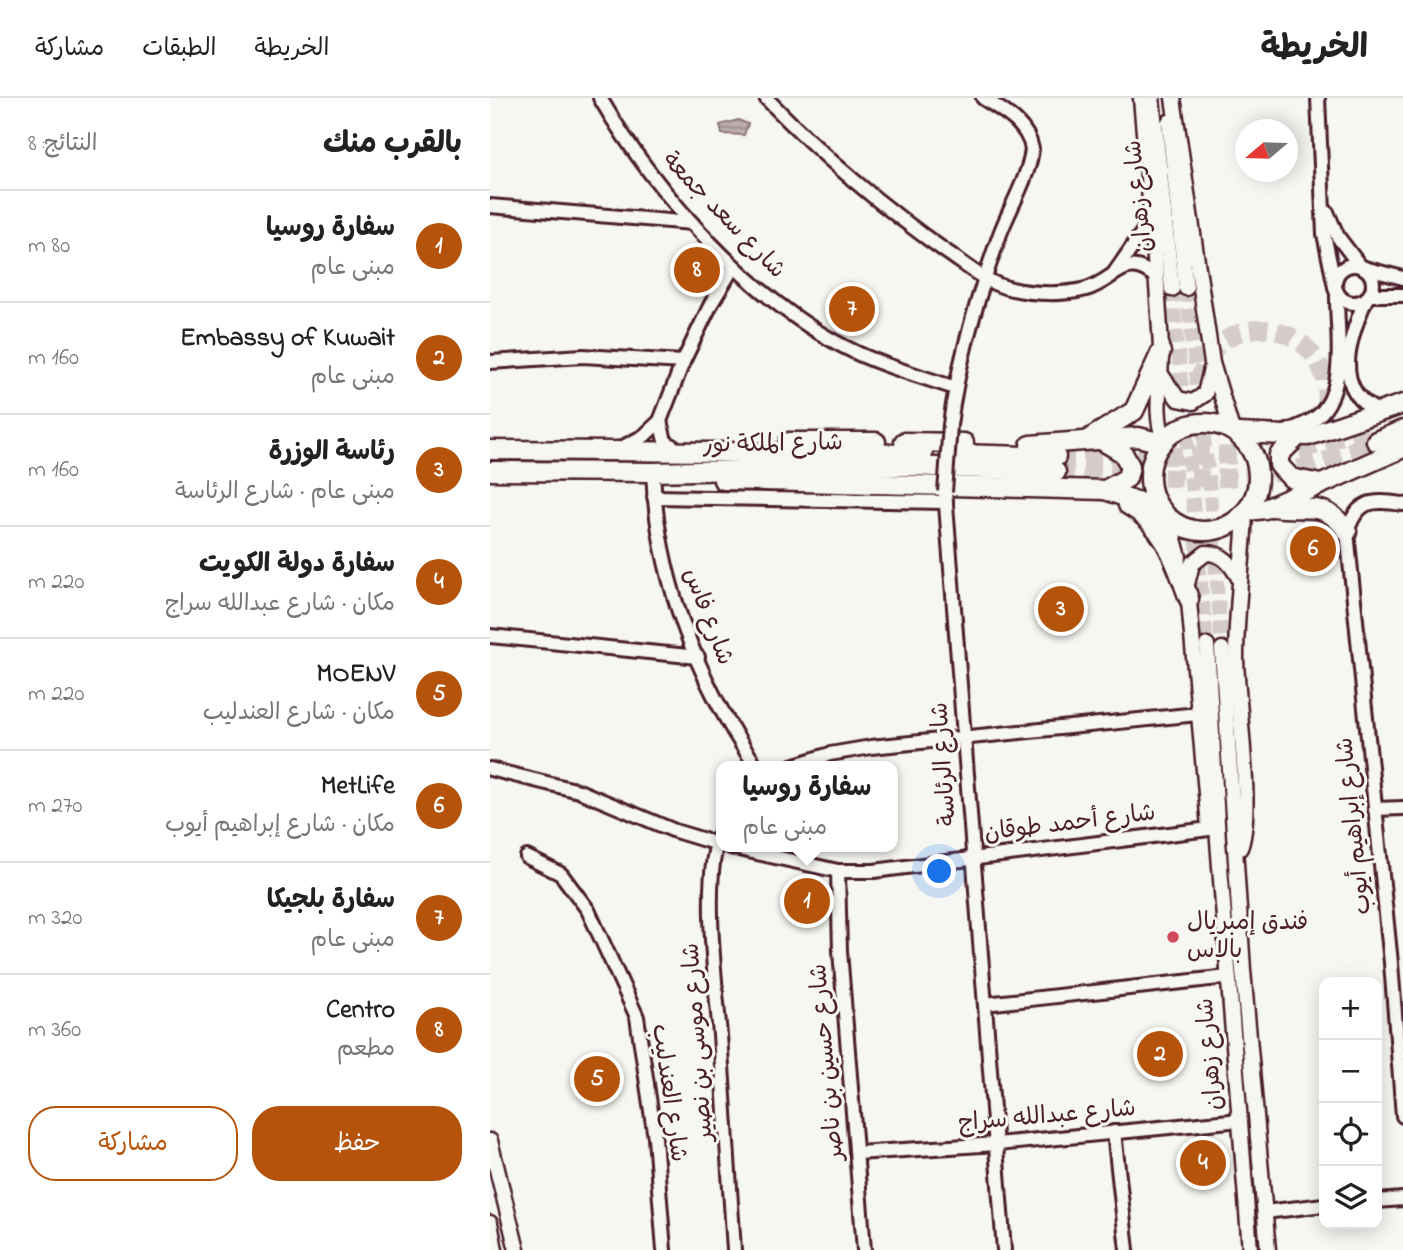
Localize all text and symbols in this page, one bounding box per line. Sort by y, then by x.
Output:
text: الخريطة [1261,25,1368,73]
text: مشاركة [35,32,104,67]
text: الطبقات [142,32,217,67]
text: الخريطة [255,32,329,67]
north arrow [1235,119,1298,182]
text: بالقرب منك [323,123,462,167]
text: النتائج: 8 [28,128,97,161]
street label: شارع زهران [1117,138,1163,254]
street label: شارع سعد جمعة [653,144,793,288]
text: سفارة روسيا [266,210,395,248]
text: 80 m [28,230,70,263]
text: 1 [435,230,443,263]
pin: 8 [674,244,720,296]
text: مبنى عام [310,252,395,285]
pin: 7 [829,283,875,335]
text: Embassy of Kuwait [180,320,395,358]
text: 160 m [28,342,79,375]
text: 2 [433,342,445,375]
text: مبنى عام [310,361,395,394]
street label: شارع الملكة نور [702,426,843,464]
text: رئاسة الوزرة [268,434,395,472]
text: 160 m [28,454,79,487]
text: 3 [434,454,444,487]
text: مبنى عام · شارع الرئاسة [175,476,395,509]
pin: 6 [1290,523,1336,575]
text: سفارة دولة الكويت [199,546,395,584]
street label: شارع فاس [672,563,742,671]
text: 220 m [28,566,84,599]
text: 4 [434,566,444,599]
pin: 3 [1038,583,1084,635]
text: مكان · شارع عبدالله سراج [165,588,395,621]
text: MOENV [317,656,395,694]
text: 220 m [28,678,84,711]
text: 5 [432,678,446,711]
text: مكان · شارع العندليب [203,697,395,730]
street label: شارع الرئاسة [923,701,967,827]
street label: شارع إبراهيم أيوب [1328,735,1382,917]
popup [716,761,898,852]
text: MetLife [321,768,395,806]
text: سفارة روسيا [743,770,871,808]
text: 270 m [28,790,82,823]
text: 6 [434,790,444,823]
street label: شارع أحمد طوقان [982,796,1158,852]
text: مكان · شارع إبراهيم أيوب [165,809,395,842]
text: مبنى عام [743,812,827,845]
your location [922,854,956,888]
pin: 1 [784,875,830,927]
text: سفارة بلجيكا [267,882,395,920]
text: 320 m [28,902,82,935]
text: 7 [434,902,444,935]
place label: فندق إمبريال بالاس [1187,906,1308,969]
text: مبنى عام [310,924,395,957]
marker: فندق إمبريال بالاس [1165,929,1181,945]
street label: شارع موسى بن نصير [675,942,724,1144]
street label: شارع حسين بن ناصر [802,962,854,1164]
map controls [1319,977,1382,1229]
button: + [1319,977,1382,1040]
text: Centro [326,992,395,1030]
street label: شارع زهران [1189,996,1233,1112]
text: 360 m [28,1014,81,1047]
text: 8 [435,1014,443,1047]
street label: شارع العندليب [641,1022,695,1164]
pin: 2 [1137,1028,1183,1080]
text: مطعم [337,1033,395,1066]
button: − [1319,1040,1382,1103]
pin: 5 [574,1053,620,1105]
street label: شارع عبدالله سراج [957,1092,1137,1142]
button: locate [1319,1103,1382,1166]
button: مشاركة [28,1106,238,1181]
button: حفظ [252,1106,462,1181]
pin: 4 [1180,1137,1226,1189]
button: layers [1319,1166,1382,1229]

